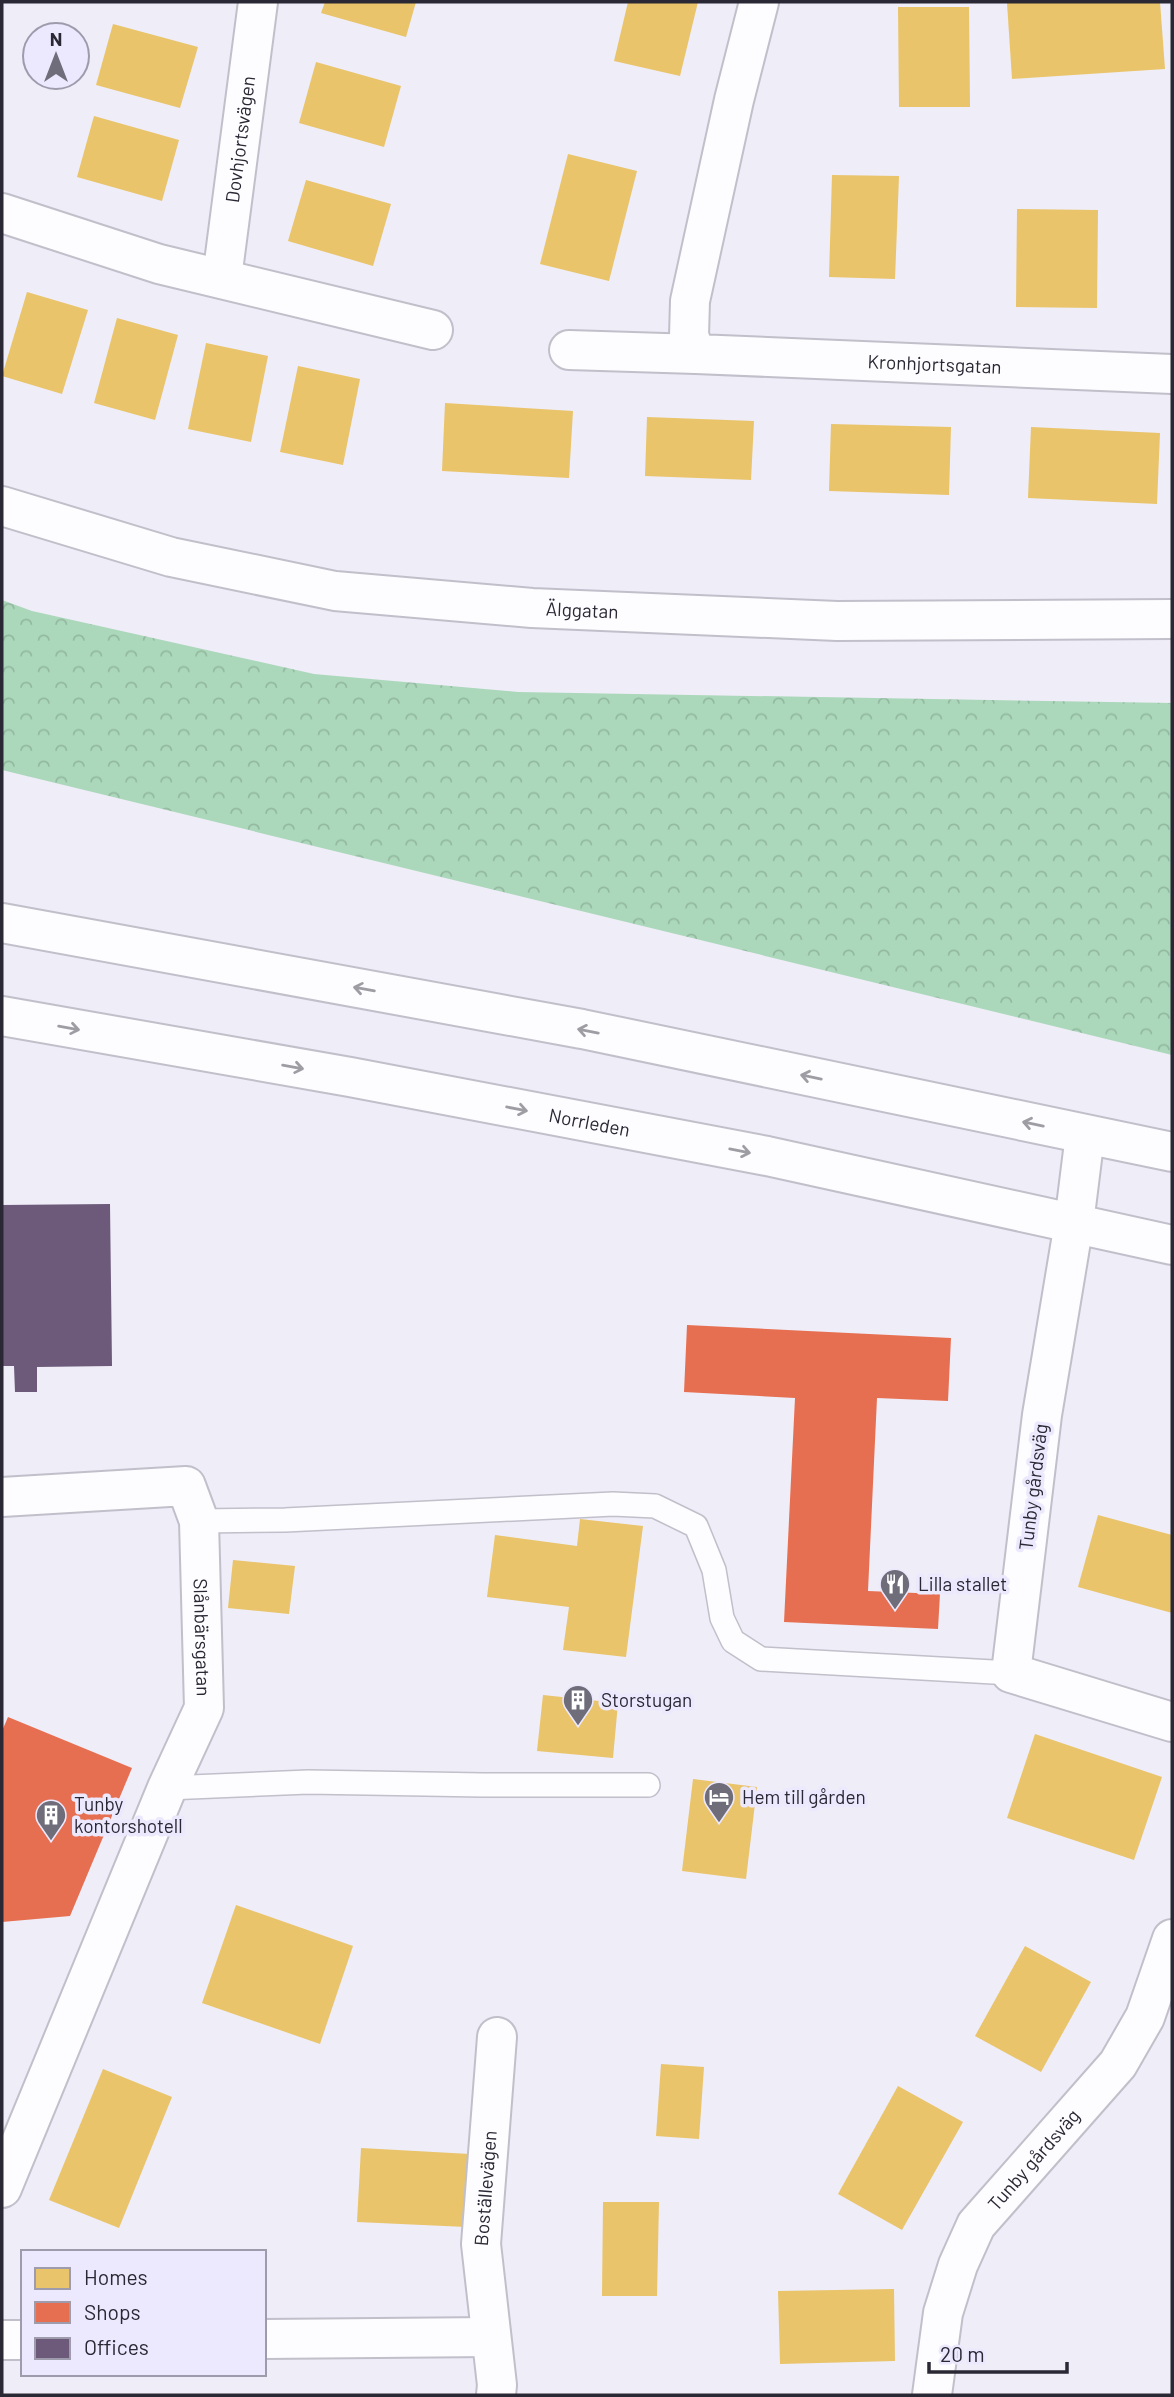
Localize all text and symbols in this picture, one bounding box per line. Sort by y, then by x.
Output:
north arrow [21,21,91,91]
text: N [50,27,62,50]
street label: Dovhjortsvägen [220,74,259,204]
street label: Kronhjortsgatan [867,349,1002,378]
street label: Älggatan [545,597,619,623]
one-way arrow [353,982,376,996]
one-way arrow [57,1022,80,1035]
one-way arrow [577,1023,600,1037]
one-way arrow [281,1061,304,1074]
one-way arrow [800,1070,823,1084]
one-way arrow [505,1102,528,1116]
street label: Norrleden [547,1103,632,1141]
one-way arrow [1022,1116,1045,1130]
one-way arrow [728,1144,751,1158]
street label: Tunby gårdsväg [1013,1422,1052,1552]
restaurant icon: Lilla stallet [878,1567,912,1611]
place label: Lilla stallet [918,1572,1007,1595]
street label: Slånbärsgatan [190,1578,216,1697]
building icon: Storstugan [561,1683,595,1727]
place label: Storstugan [601,1688,692,1711]
hotel icon: Hem till gården [702,1780,736,1824]
place label: Hem till gården [742,1785,866,1808]
place label: Tunby kontorshotell [74,1792,183,1837]
building icon: Tunby kontorshotell [34,1798,68,1842]
street label: Tunby gårdsväg [982,2104,1084,2215]
street label: Boställevägen [469,2129,501,2247]
legend [21,2250,266,2376]
text: Homes [84,2264,148,2289]
text: Shops [84,2299,141,2324]
scale bar [929,2330,1067,2374]
text: Offices [84,2334,149,2359]
text: 20 m [940,2341,985,2366]

